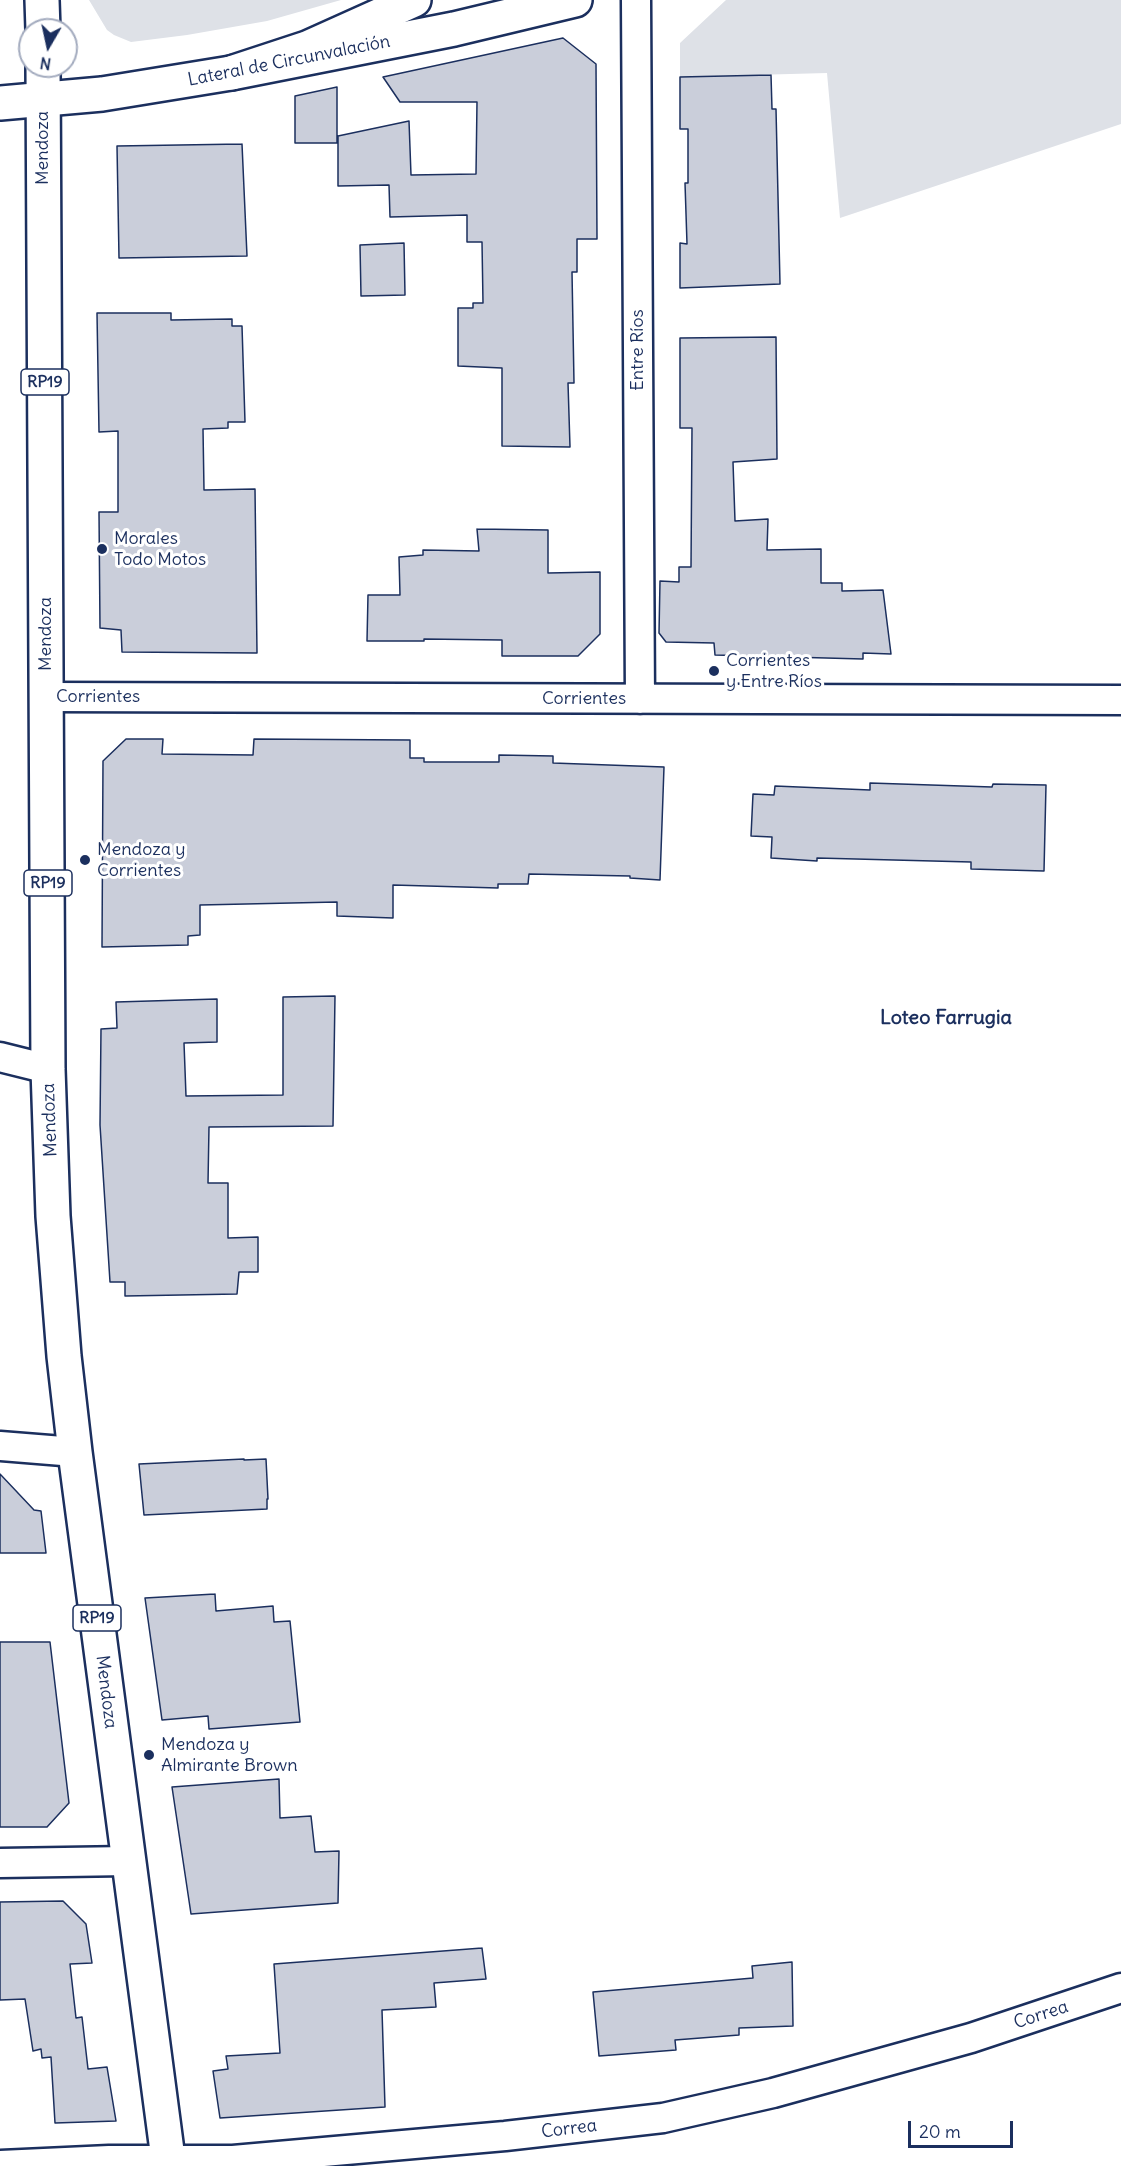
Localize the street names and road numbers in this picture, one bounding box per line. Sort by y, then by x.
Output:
street label: Lateral de Circunvalación [186,31,392,91]
street label: Mendoza [32,111,54,185]
street label: Entre Ríos [627,309,649,391]
road number: RP19 [21,369,69,395]
street label: Mendoza [35,597,57,671]
street label: Corrientes [56,686,140,708]
street label: Corrientes [542,688,626,710]
road number: RP19 [24,870,72,896]
street label: Mendoza [38,1083,62,1157]
road number: RP19 [73,1605,121,1631]
street label: Mendoza [91,1654,121,1730]
street label: Correa [1011,1996,1071,2034]
street label: Correa [540,2115,598,2143]

